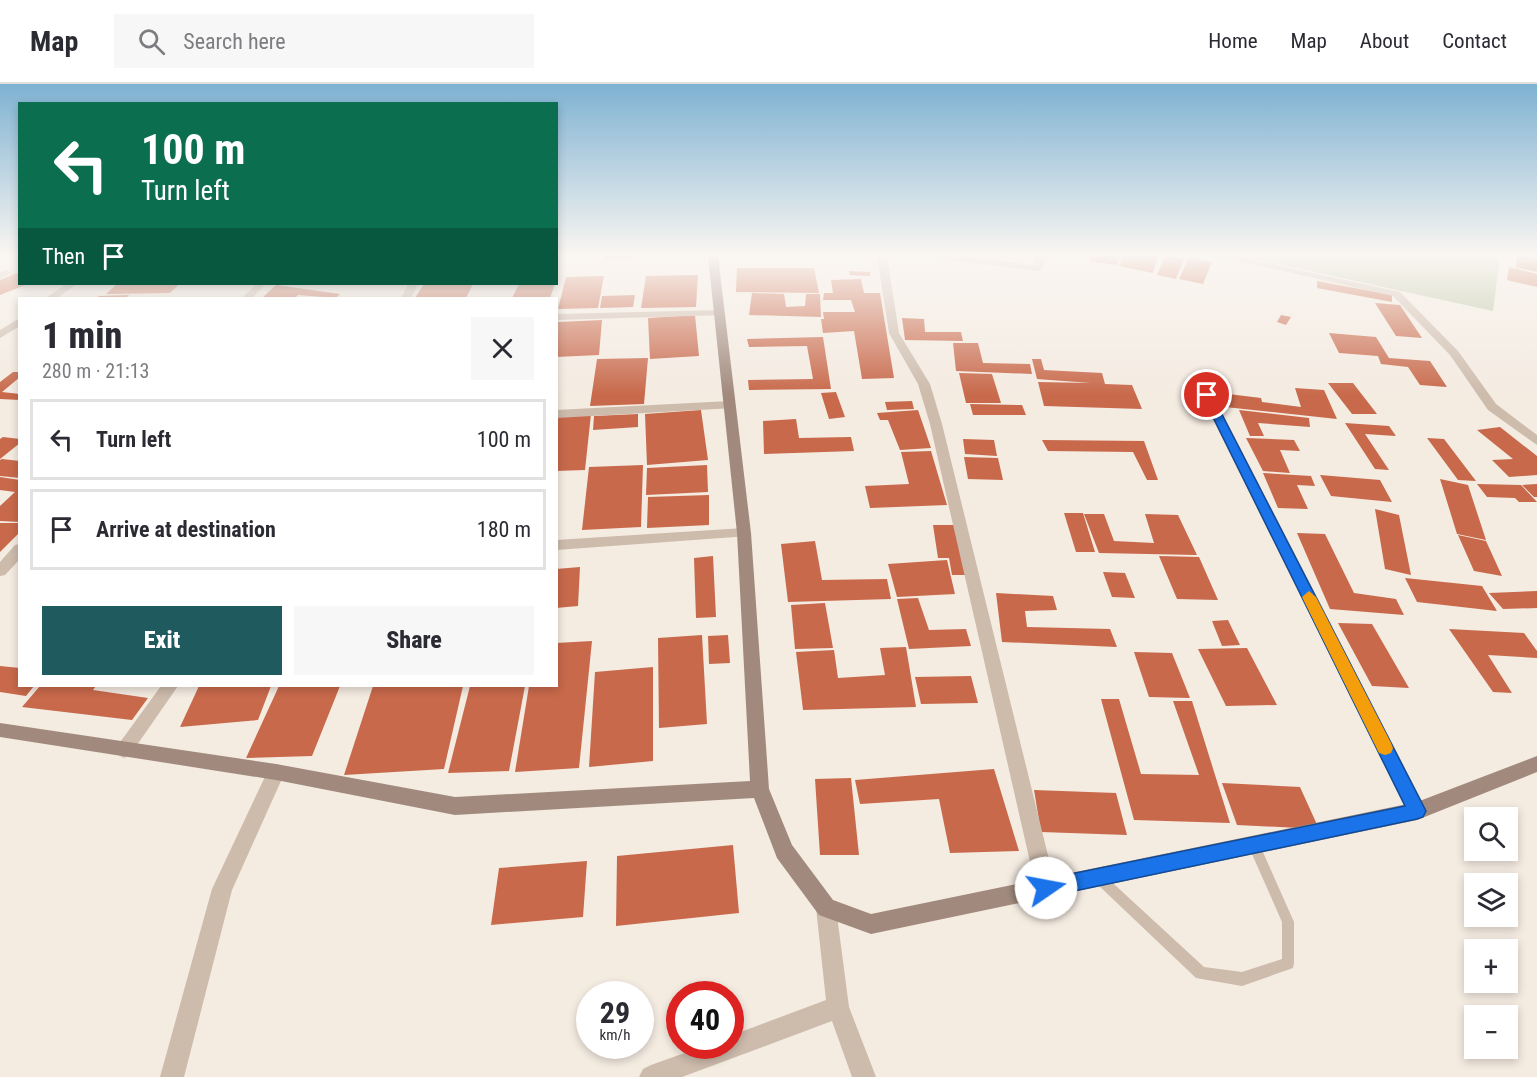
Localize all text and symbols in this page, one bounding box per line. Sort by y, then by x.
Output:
search box [114,14,534,68]
text: Map [30,25,78,58]
icon: search [135,25,168,58]
text: Search here [183,29,286,54]
text: Home [1208,29,1258,53]
text: Map [1291,29,1327,53]
text: About [1360,29,1409,53]
text: Contact [1442,29,1507,53]
text: 100 m [141,125,246,174]
icon: left [42,126,120,204]
text: Turn left [141,175,230,207]
icon: arrive [97,240,130,273]
text: Then [42,244,85,269]
text: 1 min [42,315,122,357]
button: close [471,317,534,380]
text: 280 m · 21:13 [42,359,149,383]
pin [1181,369,1232,420]
icon: arrive [1190,378,1223,411]
icon: left [45,423,78,456]
text: Turn left [96,427,171,452]
text: 100 m [477,427,531,452]
icon: arrive [45,513,78,546]
text: Arrive at destination [96,517,276,542]
text: 180 m [477,517,531,542]
button: Exit [42,606,282,675]
button: Share [294,606,534,675]
map controls [1464,807,1518,1059]
button: search [1464,807,1518,861]
position arrow [1014,856,1078,920]
button: layers [1464,873,1518,927]
button: + [1464,939,1518,993]
speed limit sign: 40 [666,981,744,1059]
text: 29 [600,995,630,1030]
button: − [1464,1005,1518,1059]
text: km/h [600,1026,630,1044]

